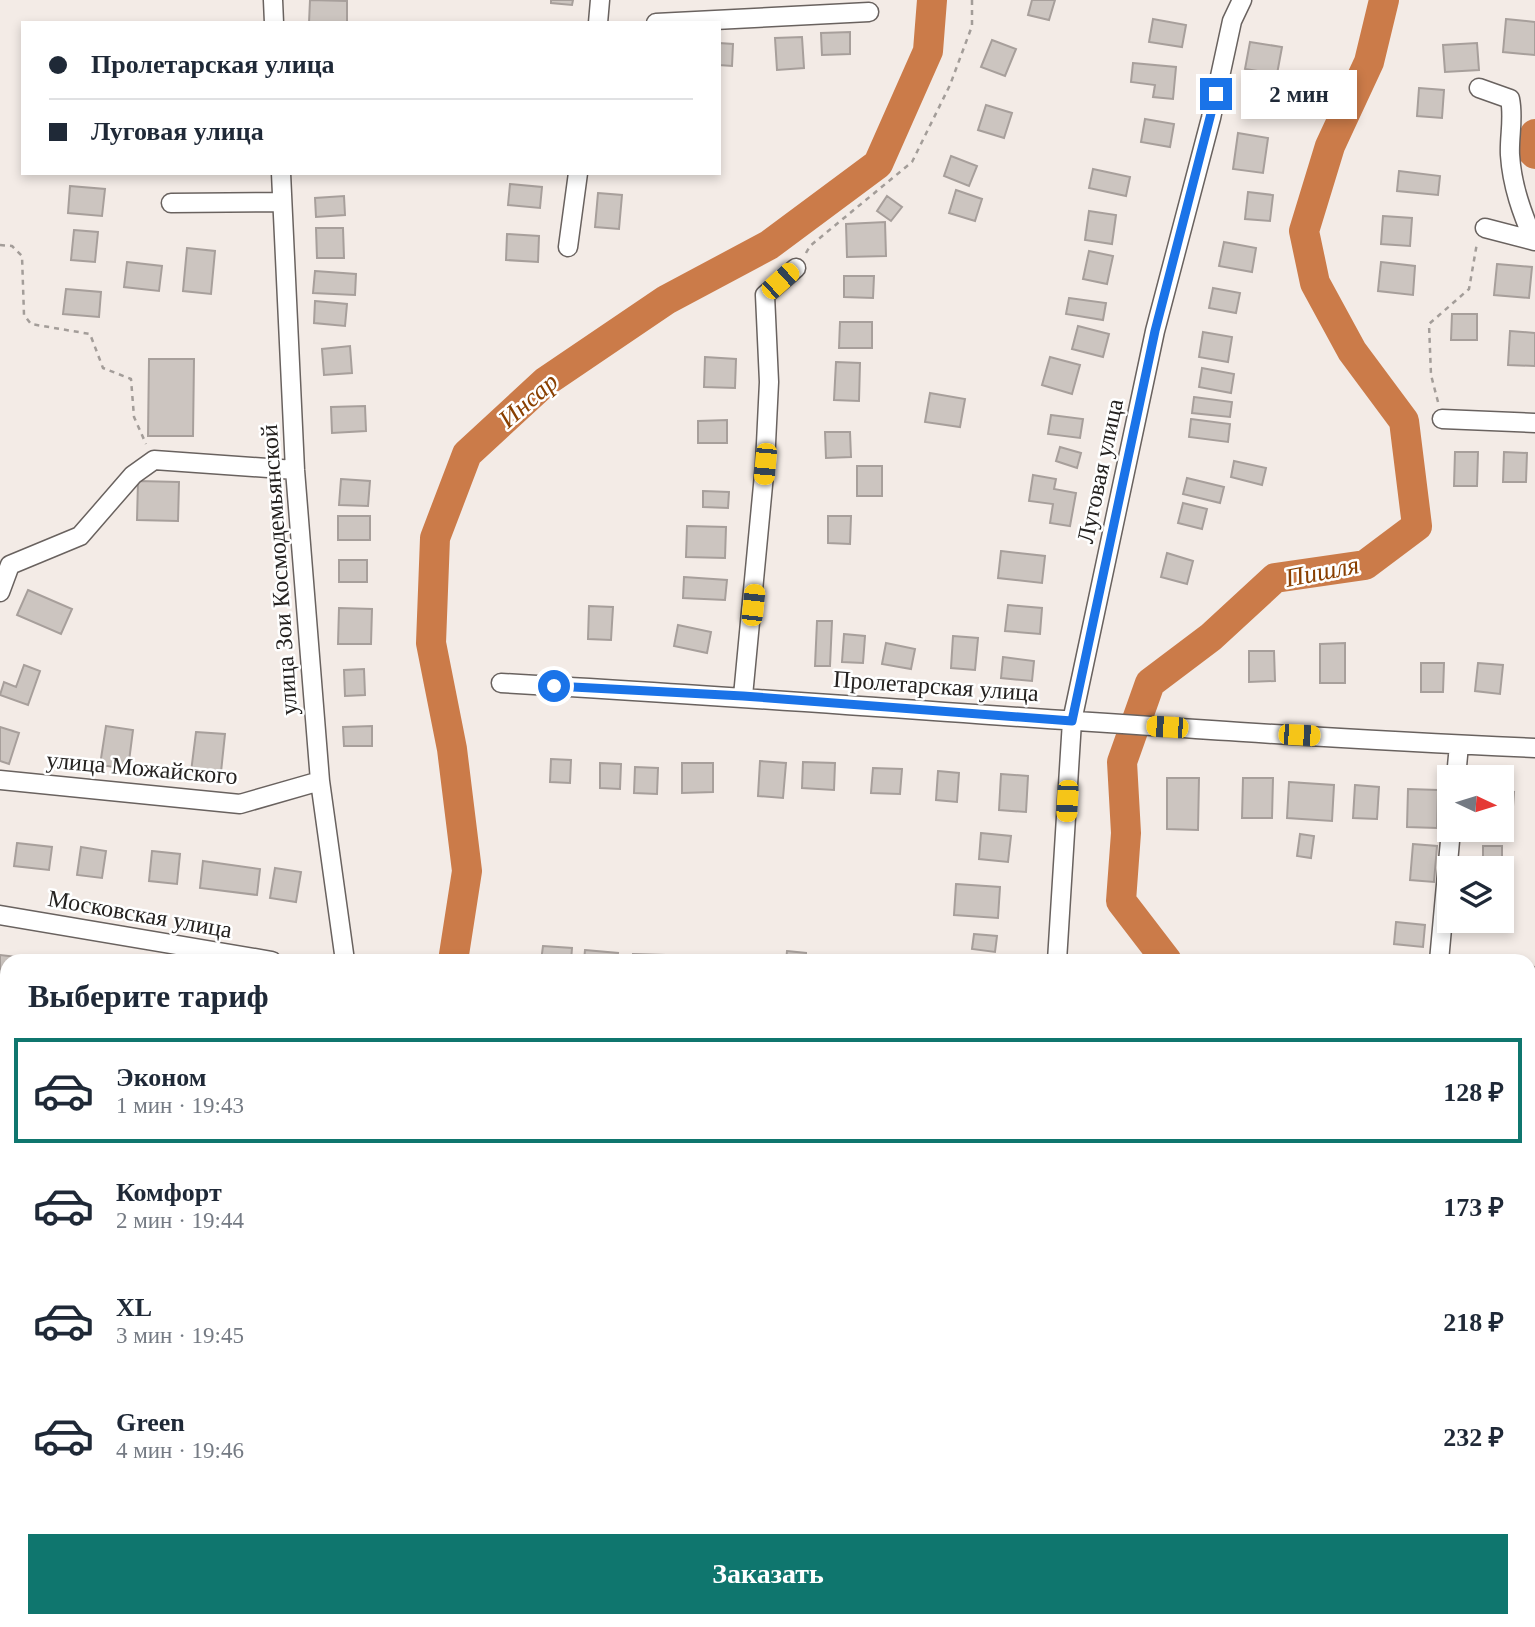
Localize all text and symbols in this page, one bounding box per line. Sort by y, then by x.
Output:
text: Пролетарская улица [91,50,335,79]
callout: 2 мин [1240,70,1356,119]
route end [1200,78,1232,110]
text: 2 мин [1269,82,1329,107]
text: Луговая улица [91,117,264,146]
car [758,259,803,303]
water label: Инсар [492,367,564,434]
street label: Луговая улица [1072,396,1128,546]
street label: улица Зои Космодемьянской [256,424,302,716]
car [753,442,778,486]
water label: Пишля [1282,550,1362,593]
car [741,583,766,627]
street label: Пролетарская улица [832,666,1040,706]
route start [538,670,570,702]
car [1146,715,1189,739]
car [1278,723,1321,747]
street label: улица Можайского [45,747,239,789]
north arrow [1437,765,1514,842]
map controls [1437,765,1514,933]
car [1056,779,1079,823]
button: layers [1437,856,1514,933]
street label: Московская улица [46,885,234,943]
text: Выберите тариф [28,978,269,1014]
icon: car [32,1059,95,1122]
text: Эконом [116,1063,206,1092]
text: 128 ₽ [1443,1078,1504,1107]
text: 1 мин · 19:43 [116,1093,244,1118]
icon: car [32,1174,95,1237]
text: Комфорт [116,1178,222,1207]
text: 173 ₽ [1443,1193,1504,1222]
text: 2 мин · 19:44 [116,1208,244,1233]
icon: car [32,1289,95,1352]
text: XL [116,1293,152,1322]
text: 218 ₽ [1443,1308,1504,1337]
text: 3 мин · 19:45 [116,1323,244,1348]
icon: car [32,1404,95,1467]
text: Green [116,1408,185,1437]
text: 232 ₽ [1443,1423,1504,1452]
text: 4 мин · 19:46 [116,1438,244,1463]
button: Заказать [28,1534,1508,1614]

